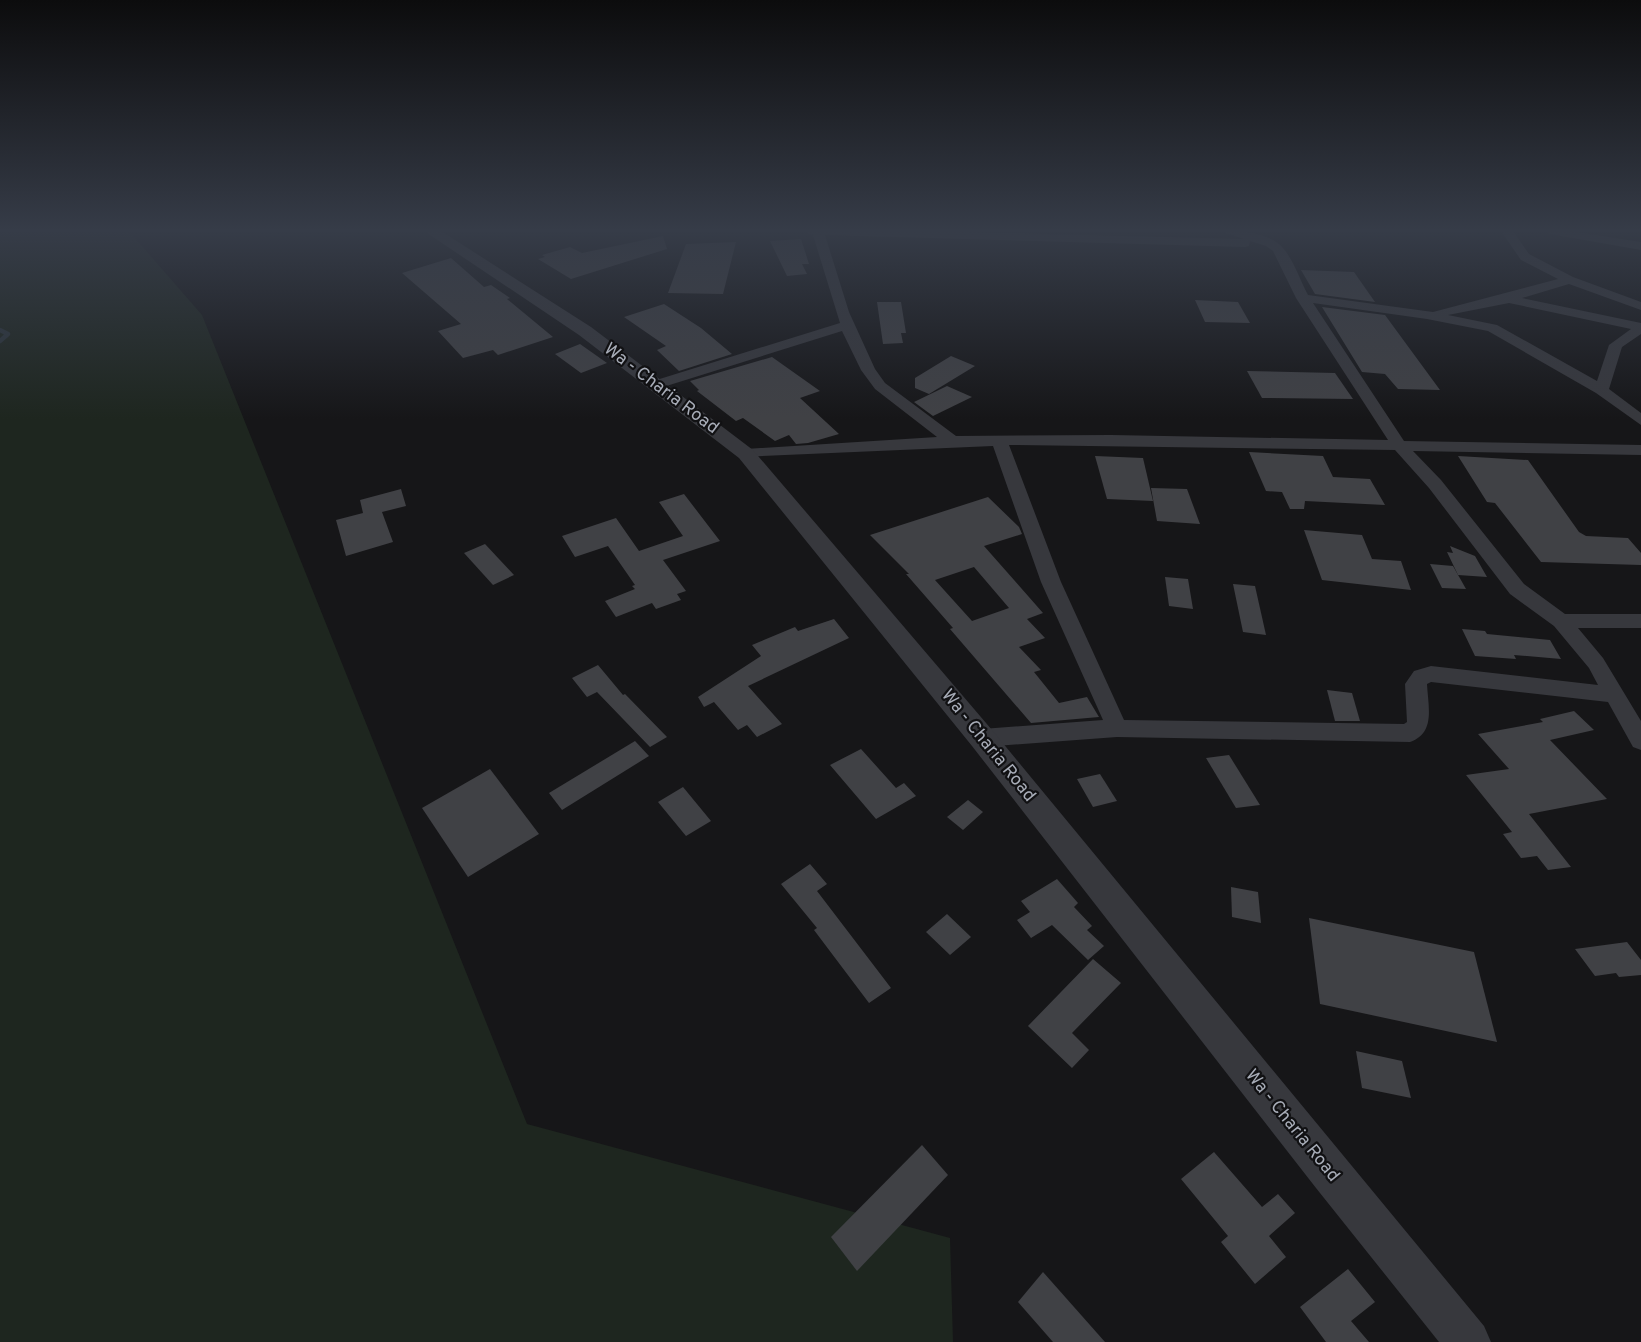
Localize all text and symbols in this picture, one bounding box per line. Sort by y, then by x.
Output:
street label: Wa - Charia Road [599,338,723,440]
street label: Wa - Charia Road [936,685,1040,807]
street label: Wa - Charia Road [1240,1065,1344,1187]

